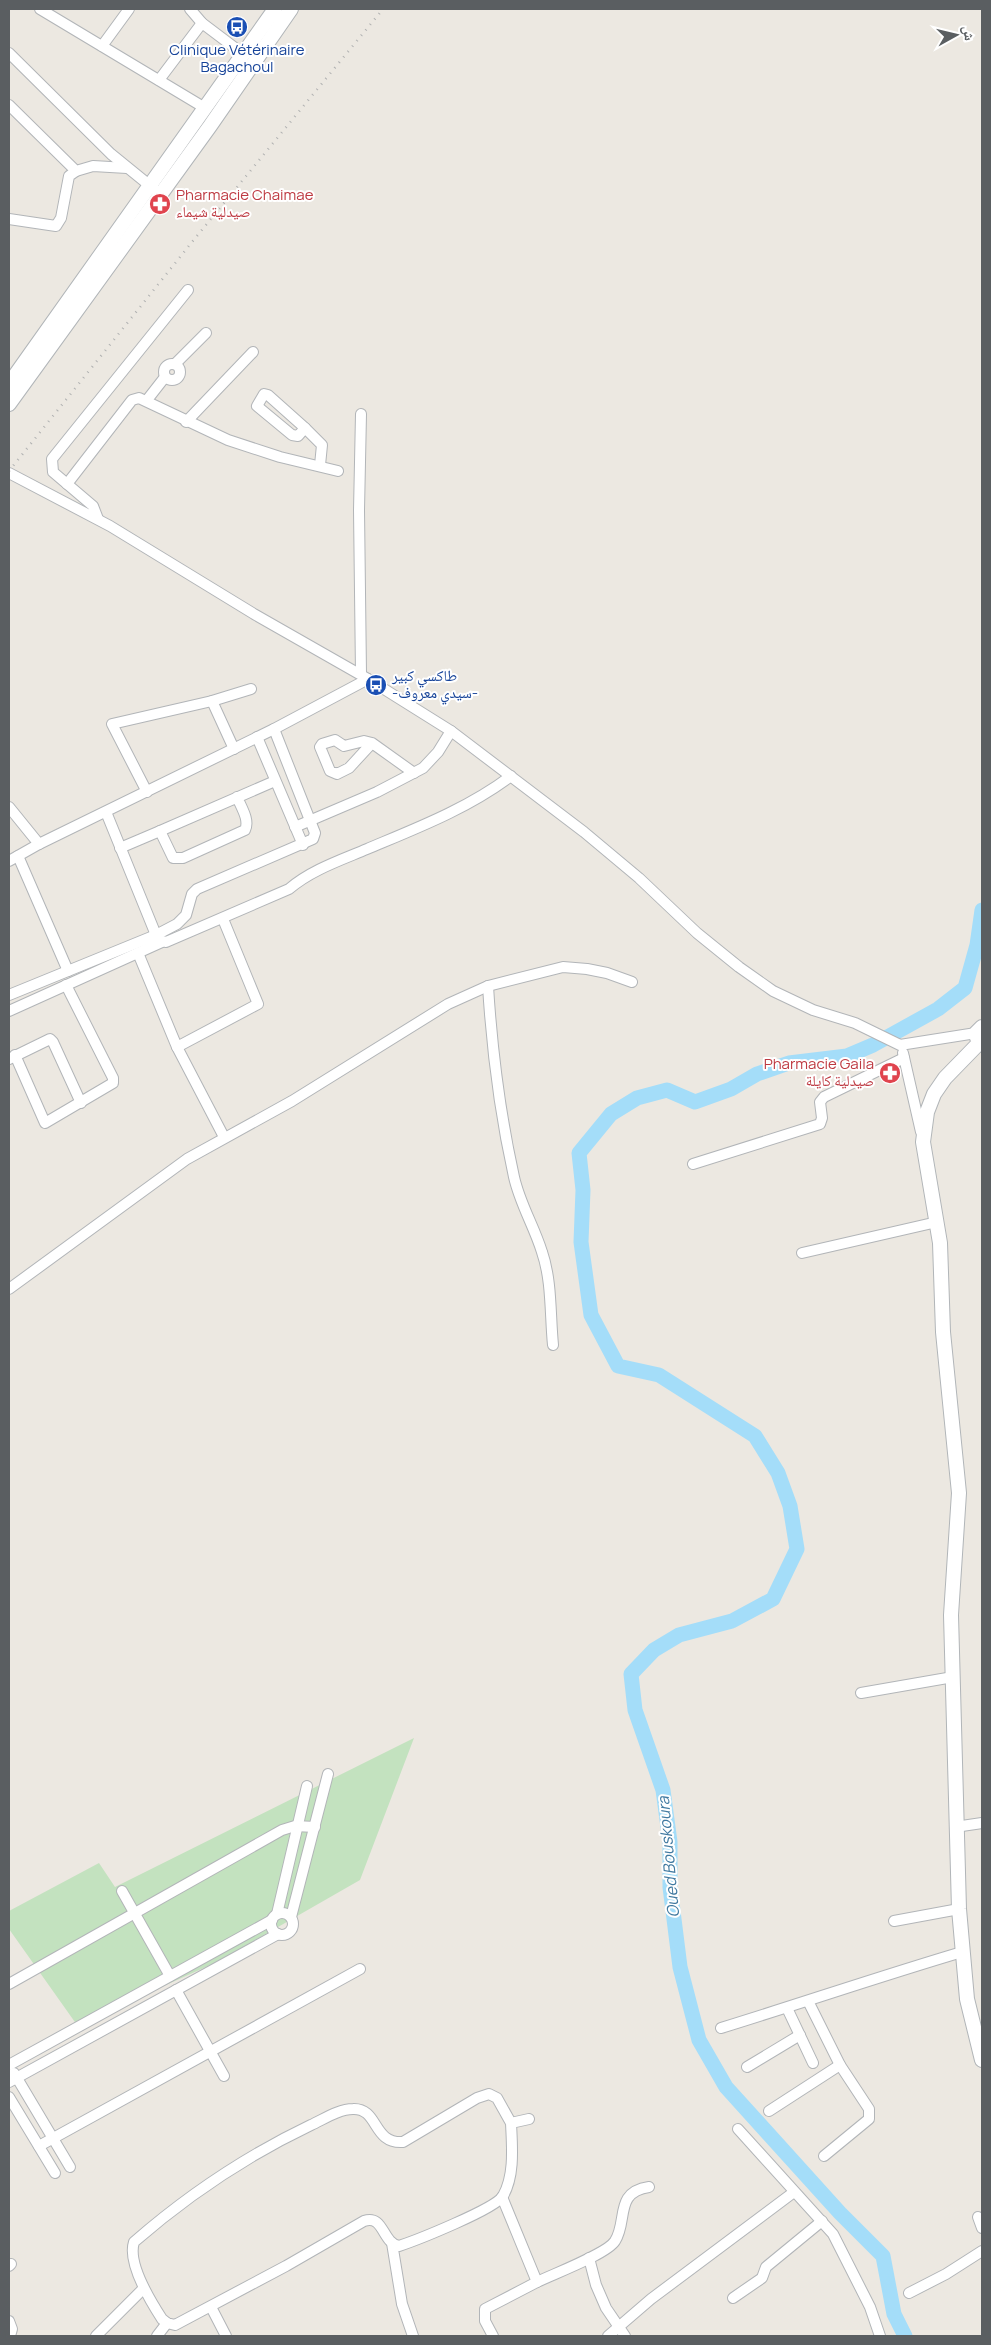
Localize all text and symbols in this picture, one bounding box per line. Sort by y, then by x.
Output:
north arrow [931,10,981,60]
bus stop icon: Clinique Vétérinaire Bagachoul [225,15,249,39]
text: ش [959,24,980,42]
place label: Clinique Vétérinaire Bagachoul [169,39,305,77]
place label: Pharmacie Chaimae صيدلية شيماء [176,184,314,222]
pharmacy icon: Pharmacie Chaimae صيدلية شيماء [148,192,172,216]
place label: طاكسي كبير -سيدي معروف- [391,665,478,705]
bus stop icon: طاكسي كبير -سيدي معروف- [364,673,388,697]
place label: Pharmacie Gaila صيدلية كايلة [764,1053,874,1091]
pharmacy icon: Pharmacie Gaila صيدلية كايلة [878,1061,902,1085]
water label: Oued Bouskoura [652,1794,684,1918]

